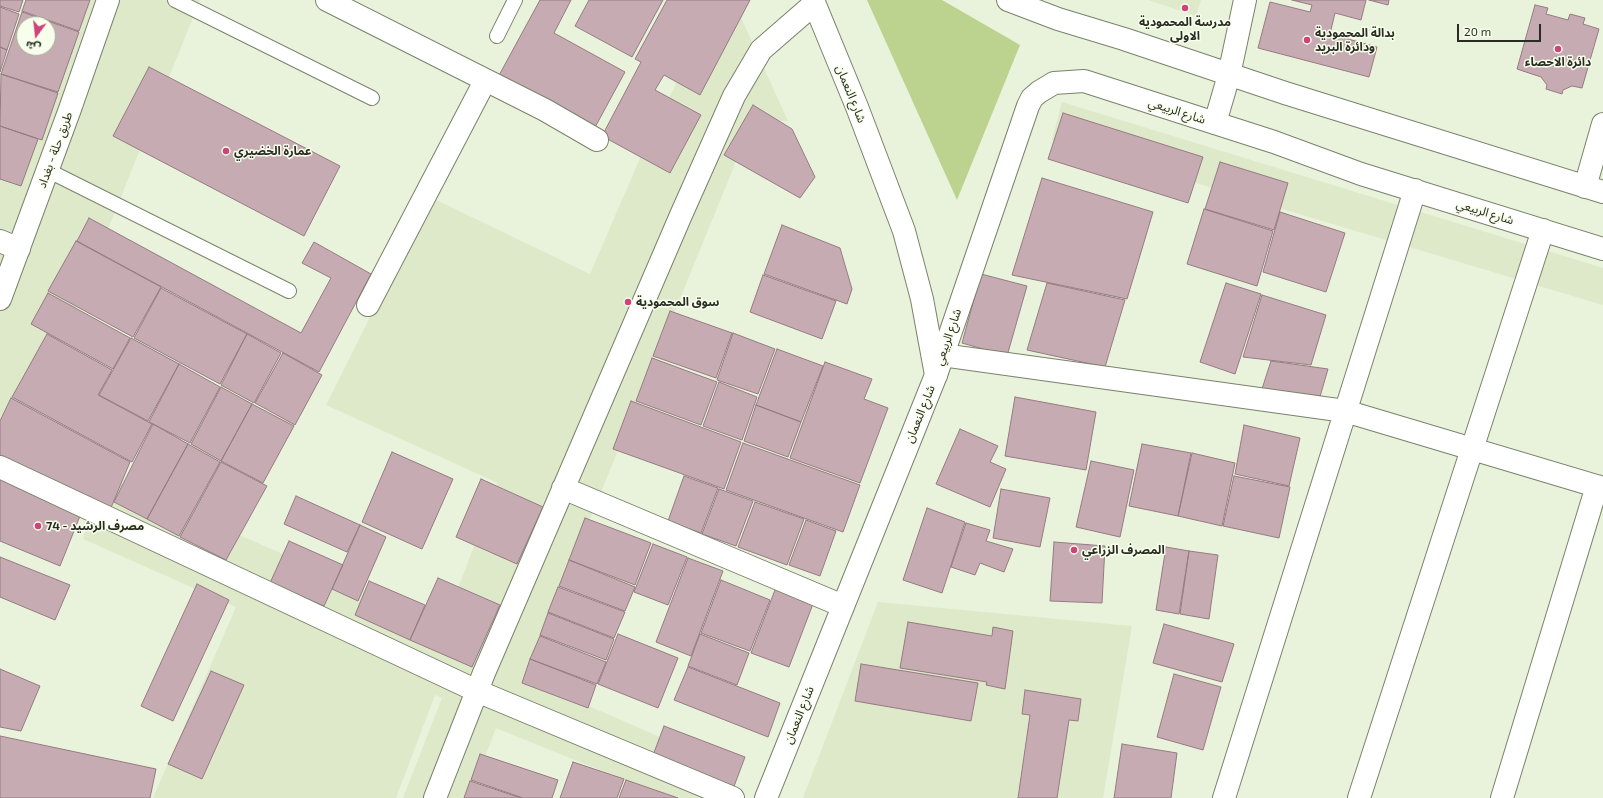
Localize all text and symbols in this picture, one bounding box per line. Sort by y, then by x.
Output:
marker: مدرسة المحمودية الاولى [1180,3,1190,13]
place label: مدرسة المحمودية الاولى [1139,15,1231,43]
north arrow [16,16,56,56]
scale bar [1459,16,1543,42]
text: 20 m [1464,24,1491,38]
place label: بدالة المحمودية ودائرة البريد [1315,26,1395,54]
marker: بدالة المحمودية ودائرة البريد [1302,35,1312,45]
text: ش [24,39,42,55]
marker: دائرة الاحصاء [1553,44,1563,54]
place label: دائرة الاحصاء [1525,55,1591,69]
street label: شارع النعمان [833,63,869,125]
street label: شارع الربيعي [1147,95,1207,127]
street label: طريق حلة - بغداد [35,110,75,190]
place label: عمارة الخضيري [234,144,312,158]
marker: عمارة الخضيري [221,146,231,156]
street label: شارع الربيعي [1455,196,1515,228]
place label: سوق المحمودية [636,295,719,309]
marker: سوق المحمودية [623,297,633,307]
street label: شارع الربيعي [932,307,964,367]
street label: شارع النعمان [902,383,938,445]
place label: مصرف الرشيد - 74 [46,519,144,533]
marker: مصرف الرشيد - 74 [33,521,43,531]
place label: المصرف الزراعي [1082,543,1165,557]
marker: المصرف الزراعي [1069,545,1079,555]
street label: شارع النعمان [781,684,817,746]

